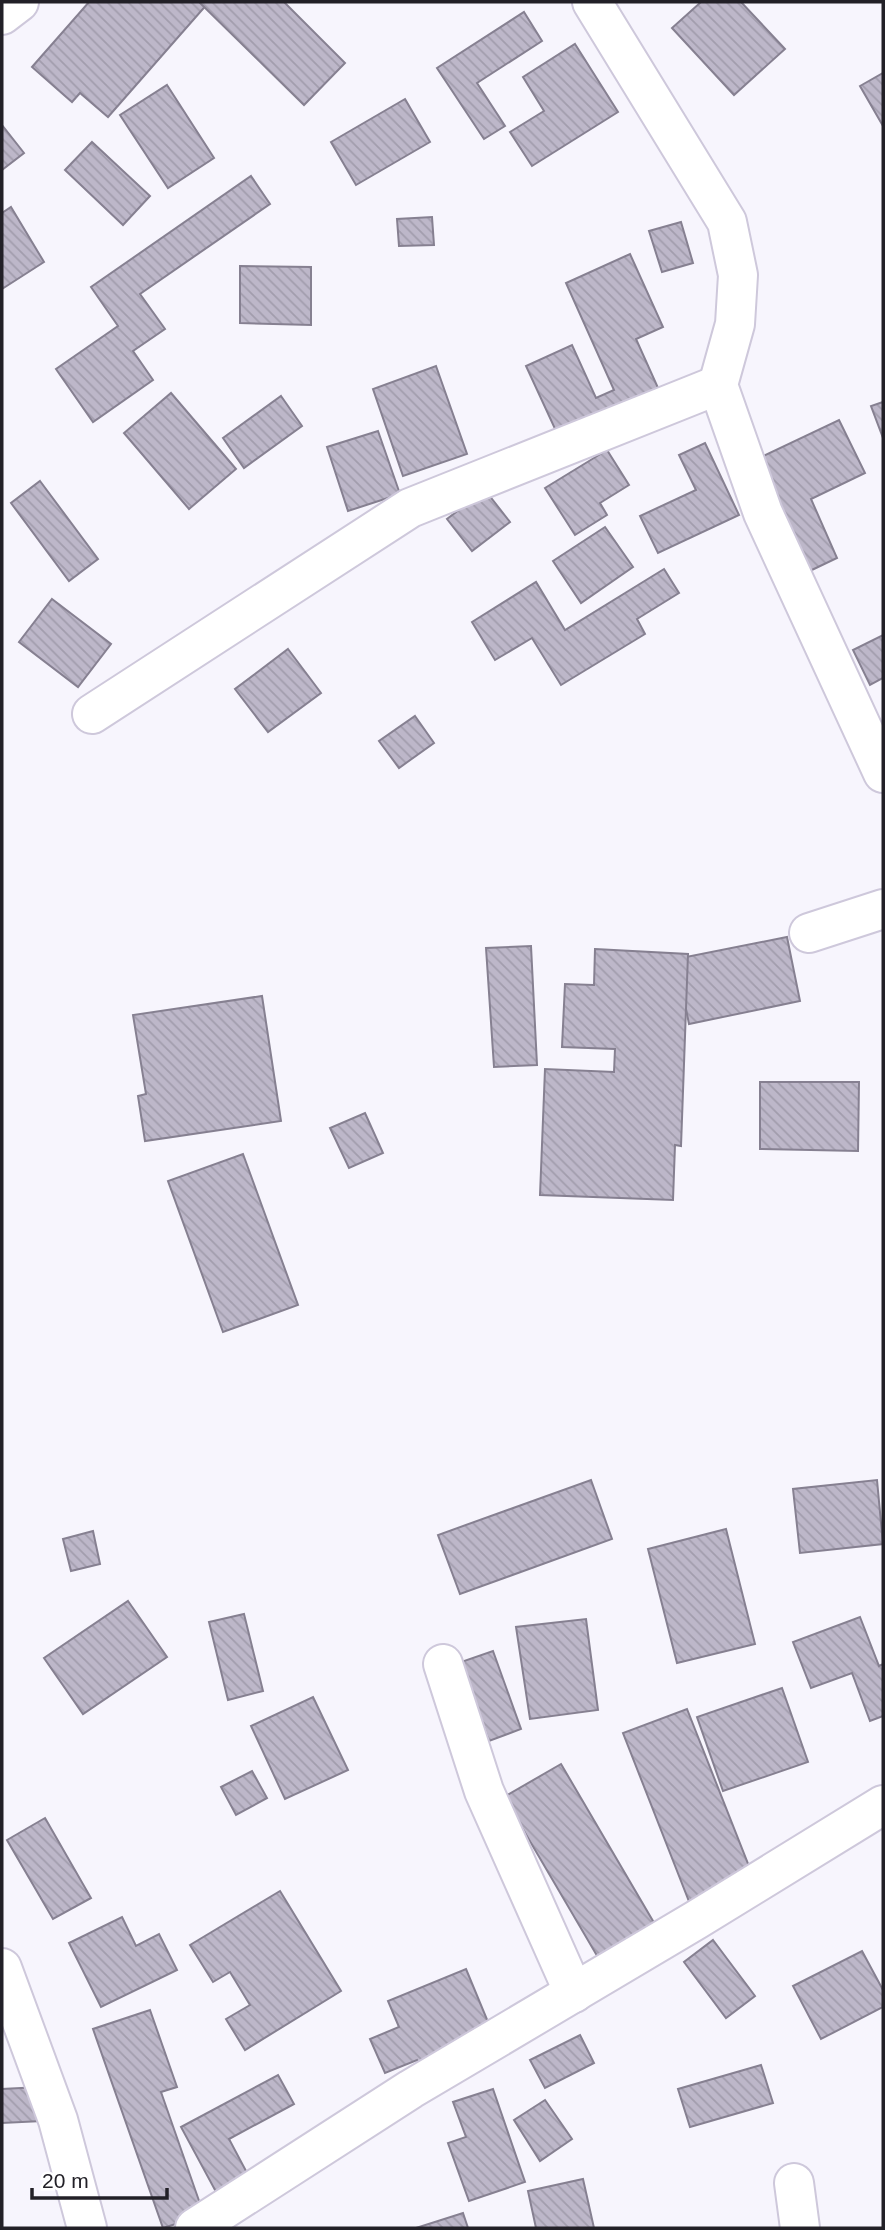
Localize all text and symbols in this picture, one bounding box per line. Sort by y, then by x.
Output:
scale bar [32,2156,166,2200]
text: 20 m [42,2169,89,2192]

